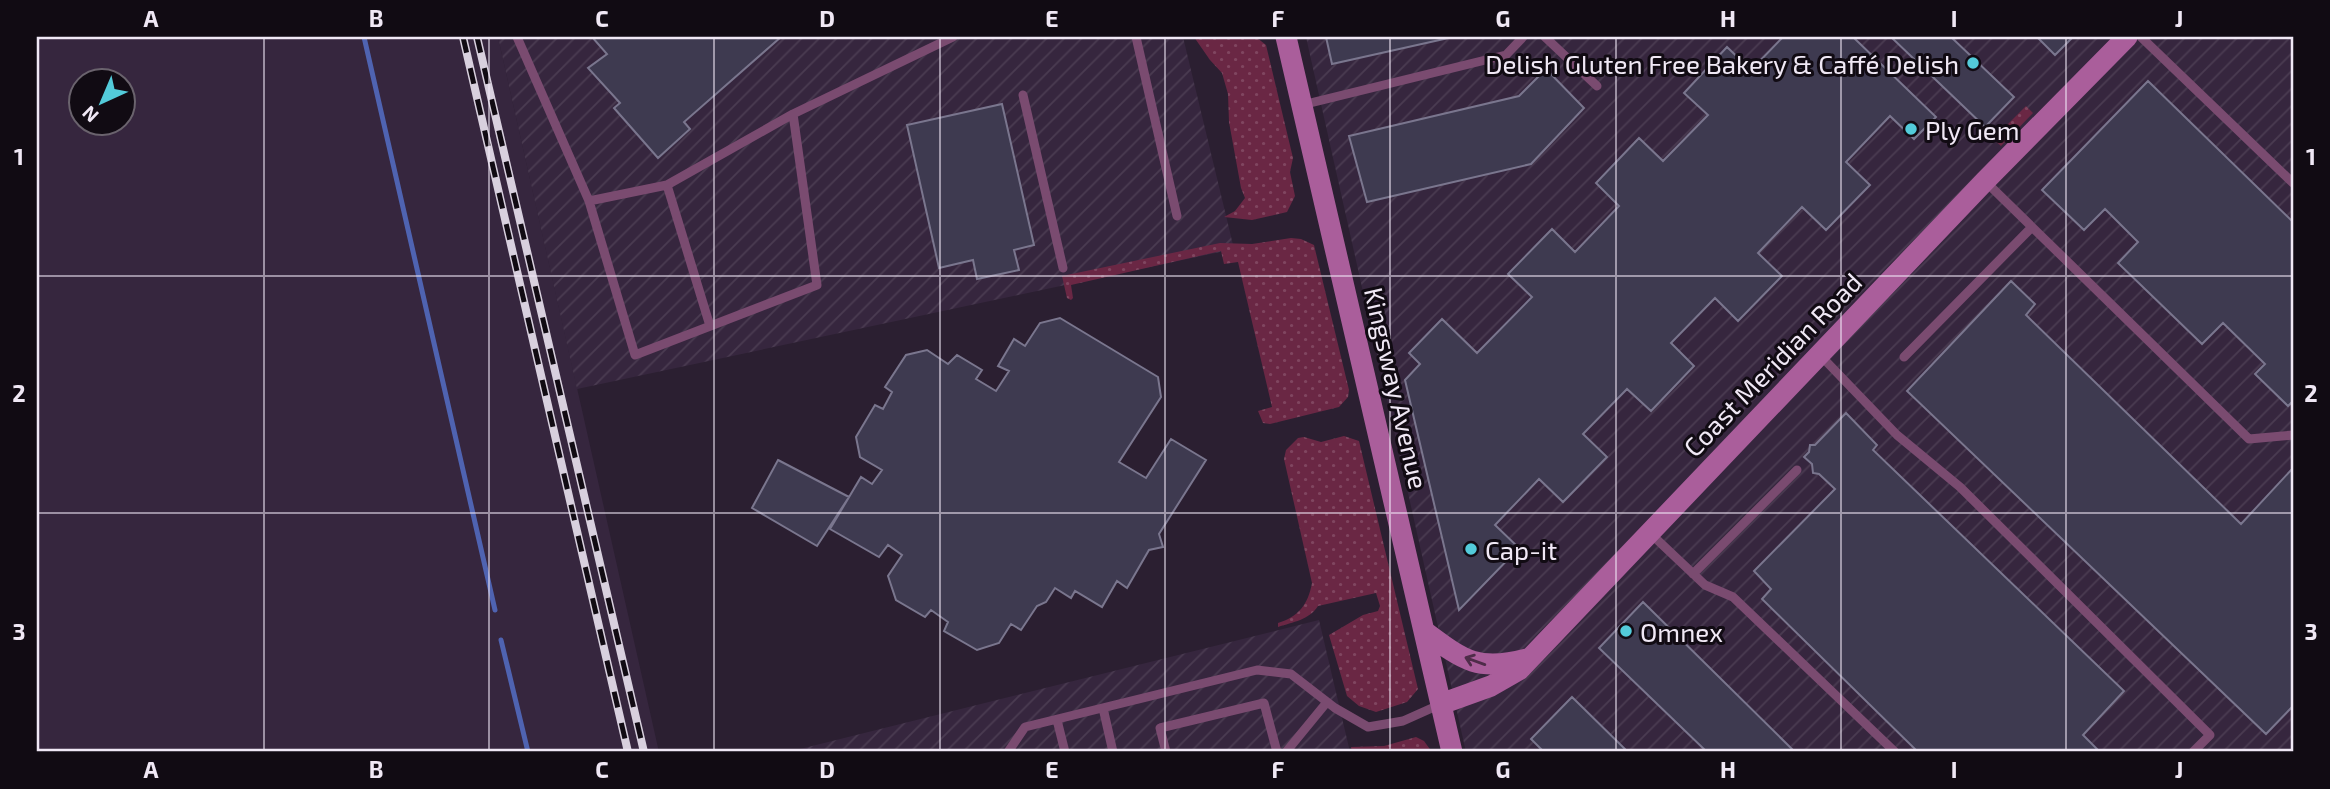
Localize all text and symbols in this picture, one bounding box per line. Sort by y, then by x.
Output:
text: A [143,4,159,32]
text: B [369,4,383,32]
text: C [595,4,609,32]
text: D [819,4,835,32]
text: E [1045,4,1059,32]
text: F [1272,4,1285,32]
text: G [1496,4,1510,32]
text: H [1720,4,1736,32]
text: I [1951,4,1957,32]
text: J [2175,4,2183,32]
place label: Delish Gluten Free Bakery & Caffé Delish [1485,48,1959,79]
marker: Delish Gluten Free Bakery & Caffé Delish [1965,55,1981,71]
north arrow [66,66,136,136]
text: N [77,102,103,128]
place label: Ply Gem [1925,114,2020,145]
marker: Ply Gem [1903,121,1919,137]
text: 1 [14,142,24,170]
text: 1 [2306,142,2316,170]
street label: Coast Meridian Road [1677,266,1867,462]
street label: Kingsway Avenue [1359,284,1435,492]
text: 2 [12,379,26,407]
text: 2 [2304,379,2318,407]
place label: Cap-it [1485,534,1557,565]
marker: Cap-it [1463,541,1479,557]
place label: Omnex [1640,616,1723,647]
text: 3 [12,617,26,645]
text: 3 [2304,617,2318,645]
marker: Omnex [1618,623,1634,639]
one-way arrow [1464,654,1486,666]
text: A [143,755,159,783]
text: B [369,755,383,783]
text: C [595,755,609,783]
text: D [819,755,835,783]
text: E [1045,755,1059,783]
text: F [1272,755,1285,783]
text: G [1496,755,1510,783]
text: H [1720,755,1736,783]
text: I [1951,755,1957,783]
text: J [2175,755,2183,783]

